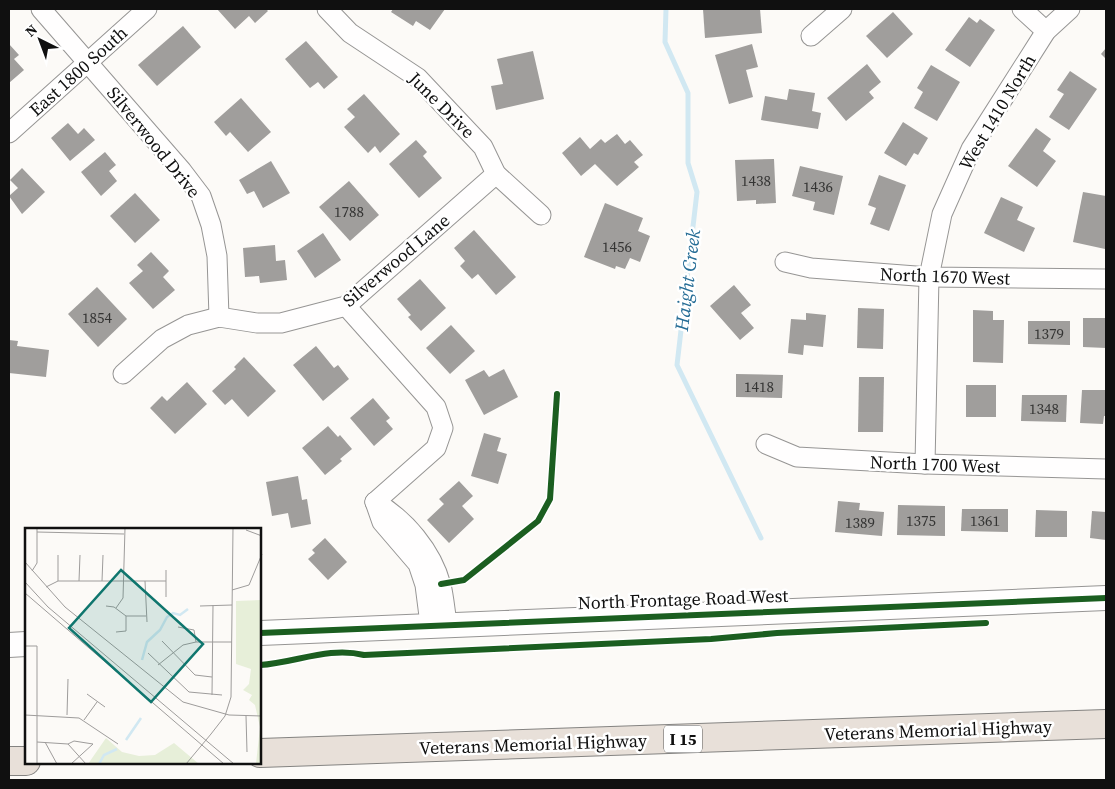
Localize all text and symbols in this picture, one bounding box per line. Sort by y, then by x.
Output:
north arrow [15,15,65,65]
text: N [21,19,42,41]
street label: East 1800 South [24,20,133,122]
street label: West 1410 North [953,49,1041,174]
street label: June Drive [403,66,481,144]
street label: Silverwood Drive [101,81,207,203]
house number: 1438 [741,170,771,191]
house number: 1436 [803,176,833,197]
house number: 1788 [334,201,364,222]
street label: Silverwood Lane [337,208,455,312]
water label: Haight Creek [668,228,706,333]
house number: 1456 [602,236,632,257]
street label: North 1670 West [879,261,1011,291]
house number: 1854 [82,307,112,328]
house number: 1379 [1034,323,1064,344]
house number: 1418 [744,376,774,397]
house number: 1348 [1029,398,1059,419]
street label: North 1700 West [869,449,1001,479]
house number: 1375 [906,510,936,531]
house number: 1361 [970,510,1000,531]
house number: 1389 [845,512,875,533]
inset map [25,528,261,764]
street label: North Frontage Road West [577,583,789,615]
street label: Veterans Memorial Highway [824,714,1053,746]
road number: I 15 [664,726,702,752]
street label: Veterans Memorial Highway [419,728,648,760]

